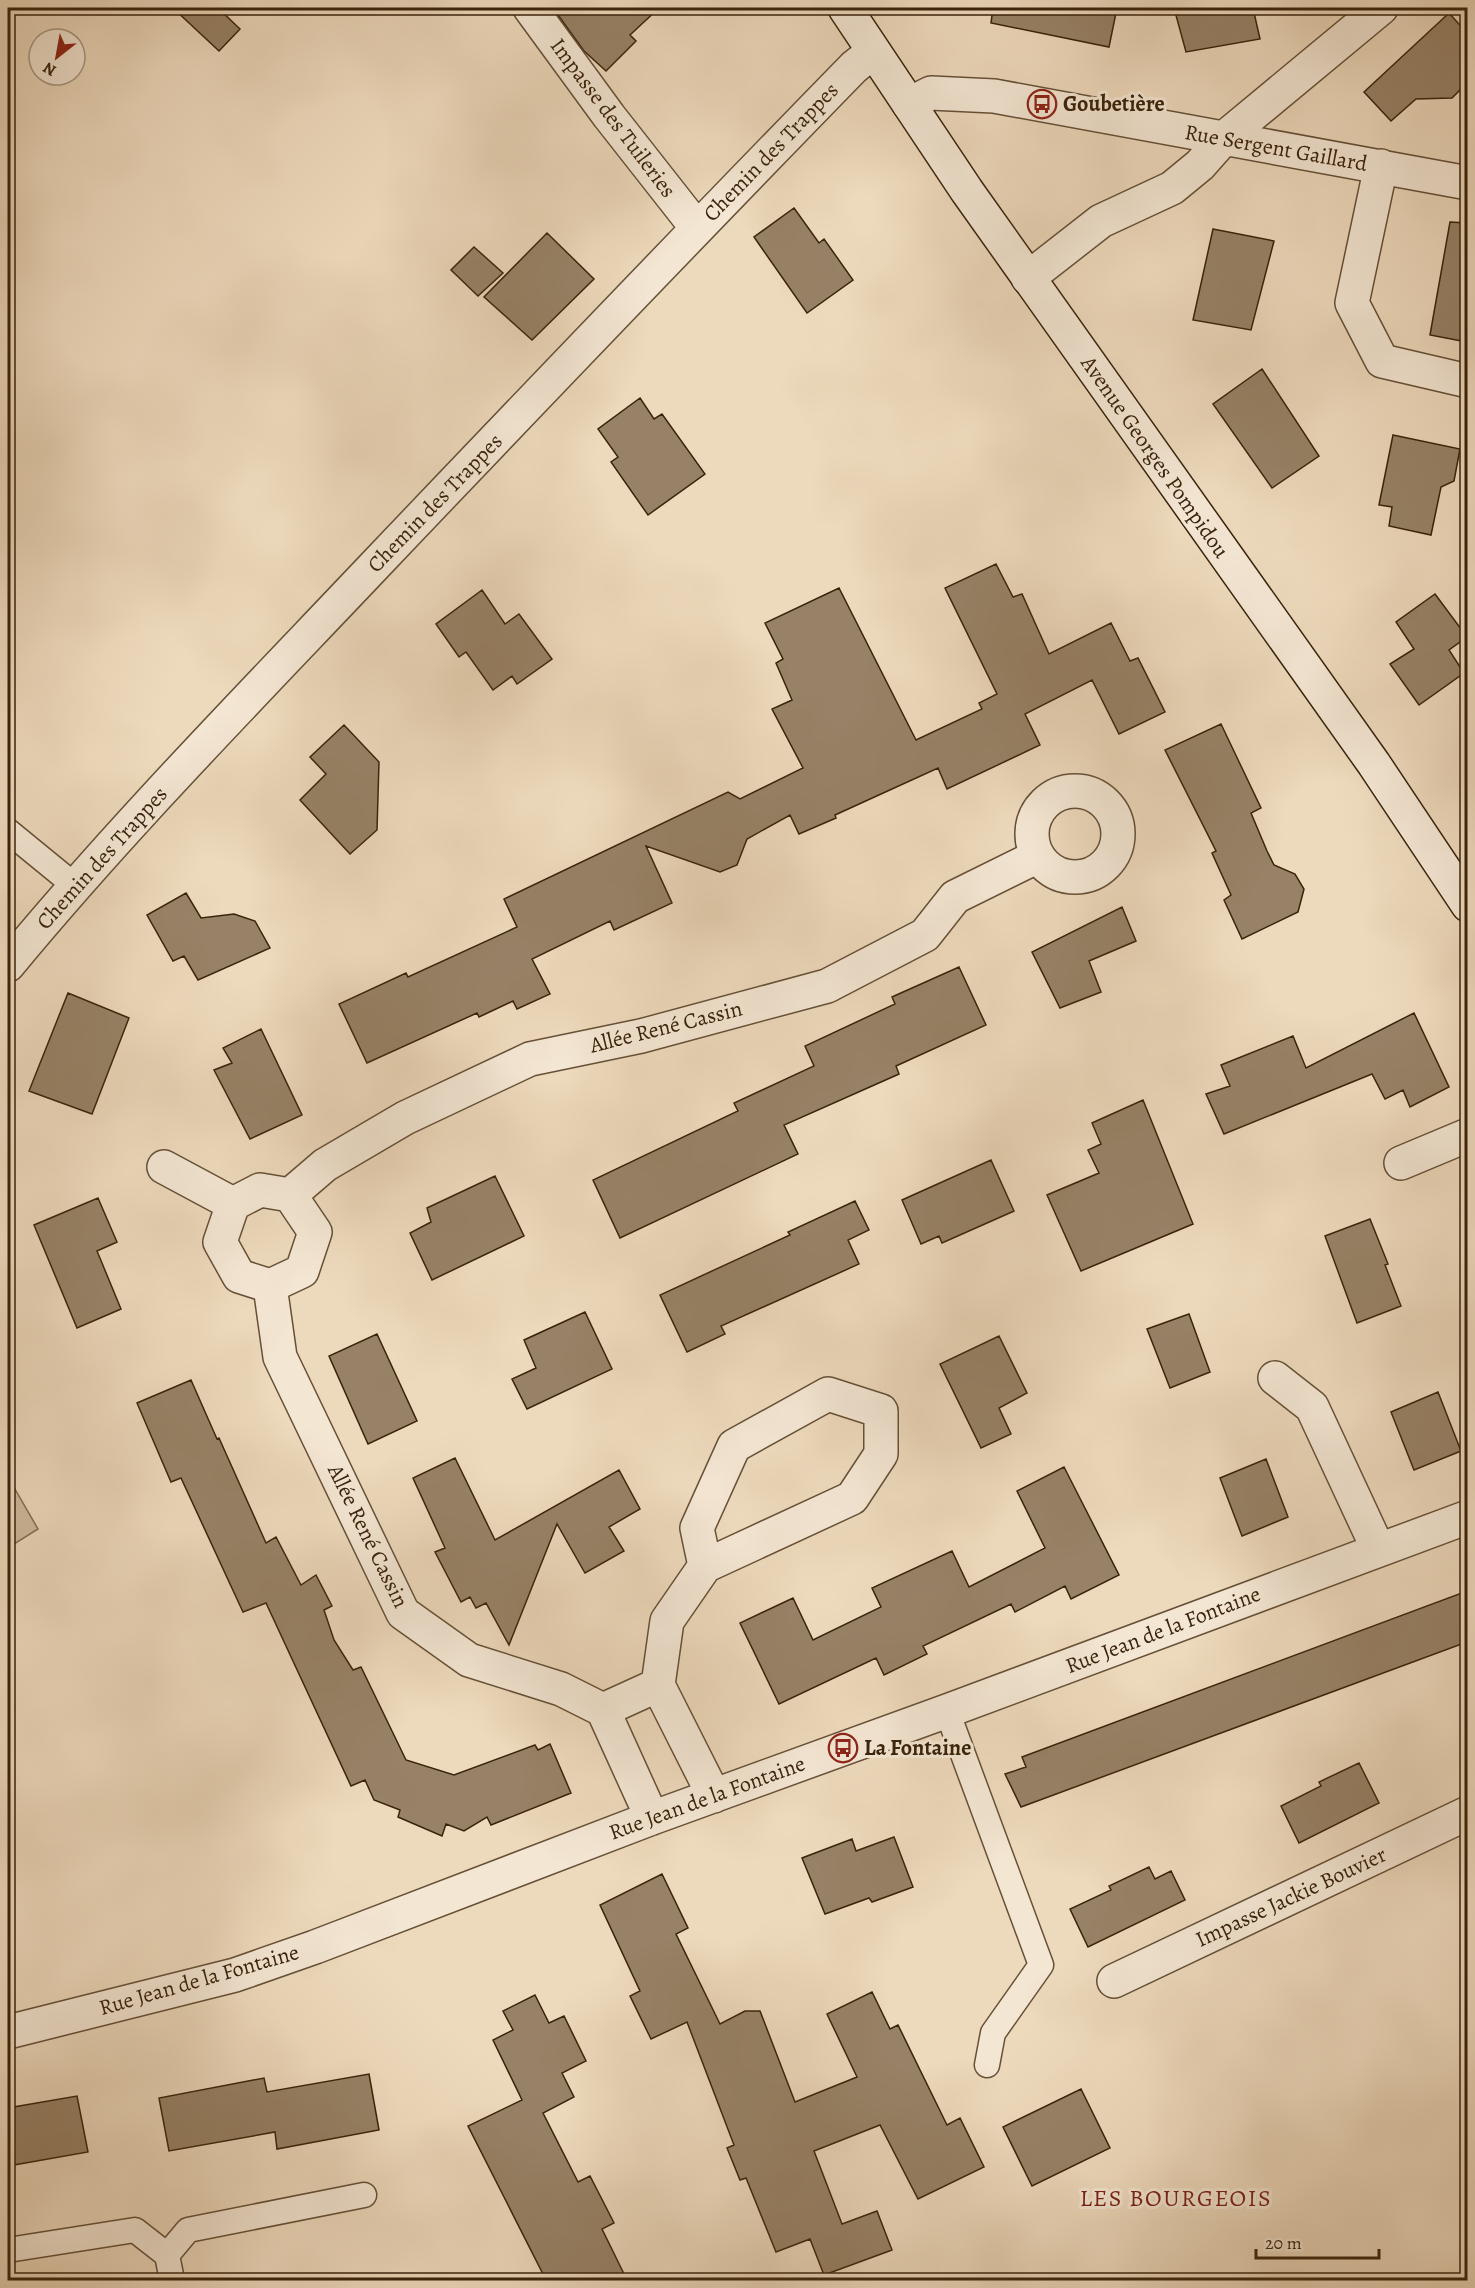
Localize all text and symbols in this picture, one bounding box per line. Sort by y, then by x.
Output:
north arrow [27,27,87,87]
street label: Impasse des Tuileries [543,32,683,204]
text: N [39,56,60,81]
street label: Chemin des Trappes [697,76,845,228]
bus stop icon: Goubetière [1026,88,1058,120]
place label: Goubetière [1063,89,1165,119]
street label: Rue Sergent Gaillard [1182,117,1370,179]
street label: Avenue Georges Pompidou [1073,349,1236,564]
street label: Chemin des Trappes [361,427,509,579]
street label: Chemin des Trappes [30,780,174,936]
street label: Allée René Cassin [586,994,745,1061]
street label: Allée René Cassin [320,1458,416,1613]
street label: Rue Jean de la Fontaine [1061,1579,1265,1681]
bus stop icon: La Fontaine [827,1732,859,1764]
place label: La Fontaine [864,1733,971,1763]
street label: Rue Jean de la Fontaine [605,1749,809,1847]
street label: Impasse Jackie Bouvier [1191,1840,1391,1954]
street label: Rue Jean de la Fontaine [96,1937,302,2023]
district label: LES BOURGEOIS [1080,2182,1272,2214]
scale bar [1256,2222,1379,2260]
text: 20 m [1265,2231,1302,2255]

